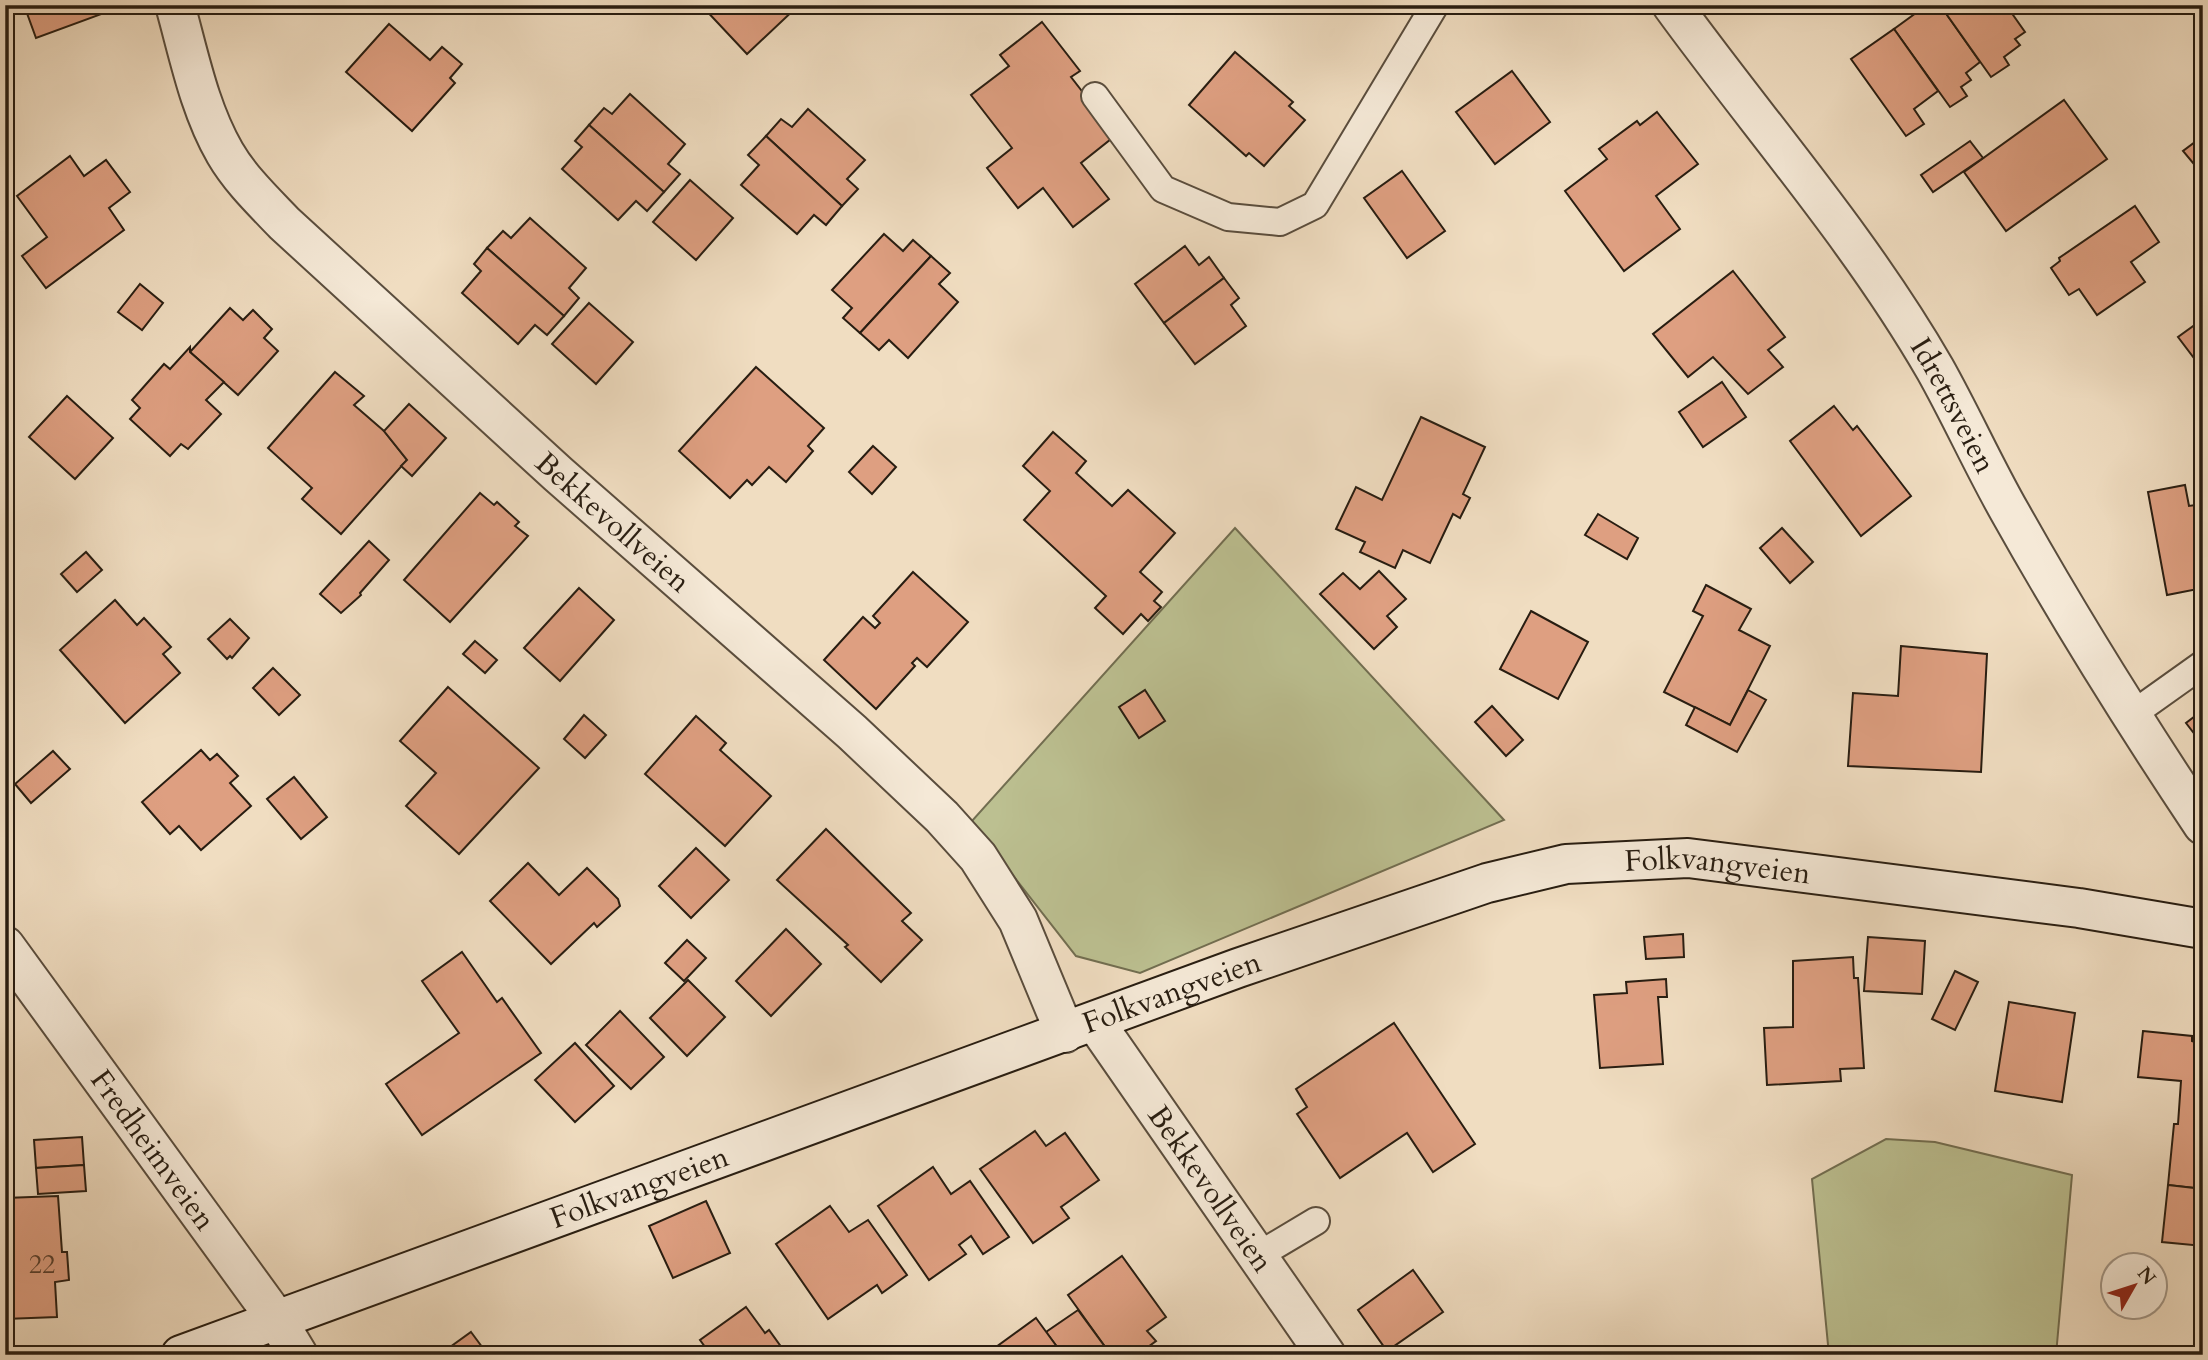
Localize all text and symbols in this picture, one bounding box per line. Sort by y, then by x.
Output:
street label: Idrettsveien [1900,330,2006,480]
street label: Bekkevollveien [526,443,699,602]
street label: Folkvangveien [1623,837,1813,894]
street label: Folkvangveien [1077,941,1266,1044]
street label: Fredheimveien [81,1061,226,1238]
street label: Bekkevollveien [1138,1097,1283,1280]
street label: Folkvangveien [544,1136,734,1239]
house number: 22 [29,1247,55,1282]
north arrow [2100,1252,2170,1322]
text: N [2131,1261,2162,1291]

